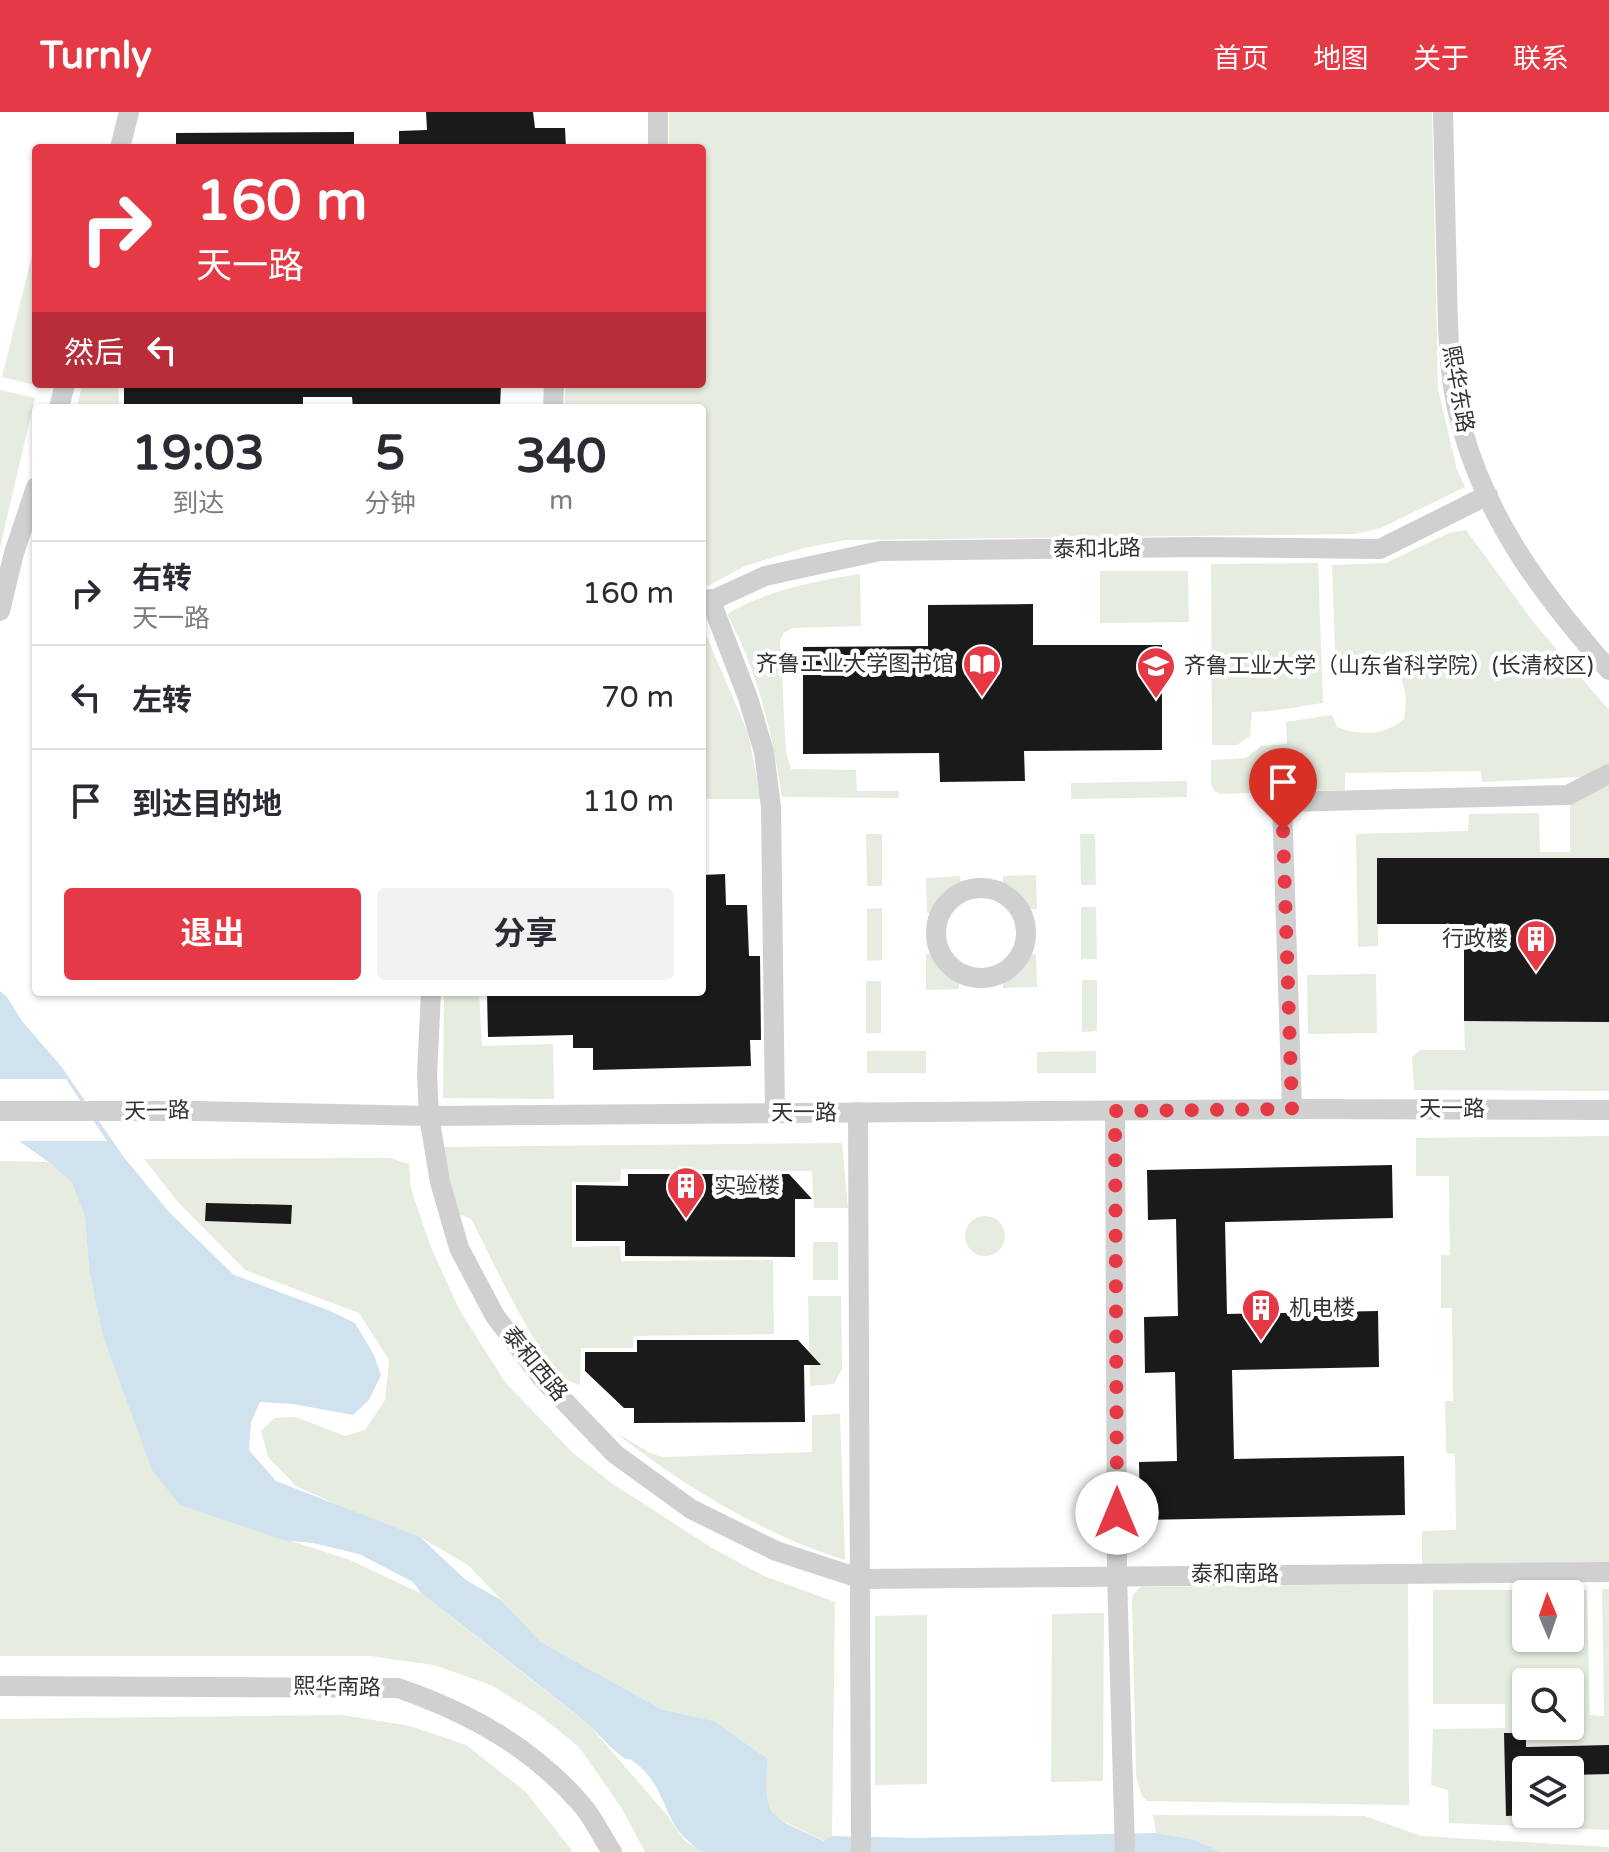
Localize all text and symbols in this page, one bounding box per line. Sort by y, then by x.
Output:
text: Turnly [40,33,152,79]
text: 首页 [1213,42,1269,76]
text: 地图 [1313,42,1369,76]
text: 关于 [1413,42,1469,76]
text: 联系 [1513,42,1569,76]
text: 160 m [196,168,367,235]
icon: right [64,176,168,280]
text: 天一路 [196,245,304,288]
icon: left [140,328,184,372]
text: 然后 [64,335,124,372]
street label: 熙华东路 [1438,343,1478,435]
text: 19:03 [132,425,265,483]
text: 5 [375,425,405,483]
text: 340 [516,428,606,486]
text: m [549,485,573,516]
text: 到达 [172,488,224,519]
text: 分钟 [364,488,416,519]
street label: 泰和北路 [1053,535,1141,563]
text: 右转 [132,560,192,597]
icon: right [64,571,108,615]
text: 160 m [582,575,674,612]
text: 天一路 [132,603,210,634]
library icon: 齐鲁工业大学图书馆 [961,643,1003,698]
school or university icon: 齐鲁工业大学（山东省科学院）(长清校区) [1135,645,1177,700]
place label: 齐鲁工业大学图书馆 [756,651,954,677]
place label: 齐鲁工业大学（山东省科学院）(长清校区) [1184,653,1594,679]
icon: left [64,675,108,719]
text: 70 m [601,679,674,716]
text: 左转 [132,682,192,719]
pin [1249,748,1317,830]
icon: arrive [1261,760,1305,804]
icon: arrive [64,779,108,823]
text: 110 m [582,783,674,820]
text: 到达目的地 [132,786,282,823]
button: 退出 [64,888,361,980]
button: 分享 [377,888,674,980]
building icon: 行政楼 [1515,918,1557,973]
place label: 行政楼 [1442,926,1508,952]
street label: 天一路 [1419,1096,1485,1122]
street label: 天一路 [124,1097,190,1125]
street label: 天一路 [771,1100,837,1126]
building icon: 实验楼 [665,1165,707,1220]
place label: 实验楼 [714,1173,780,1199]
building icon: 机电楼 [1240,1287,1282,1342]
place label: 机电楼 [1289,1295,1355,1321]
street label: 泰和西路 [497,1322,573,1406]
position arrow [1075,1471,1159,1555]
street label: 泰和南路 [1191,1561,1279,1587]
north arrow [1512,1580,1584,1652]
map controls [1512,1580,1584,1828]
button: search [1512,1668,1584,1740]
street label: 熙华南路 [293,1673,381,1701]
button: layers [1512,1756,1584,1828]

